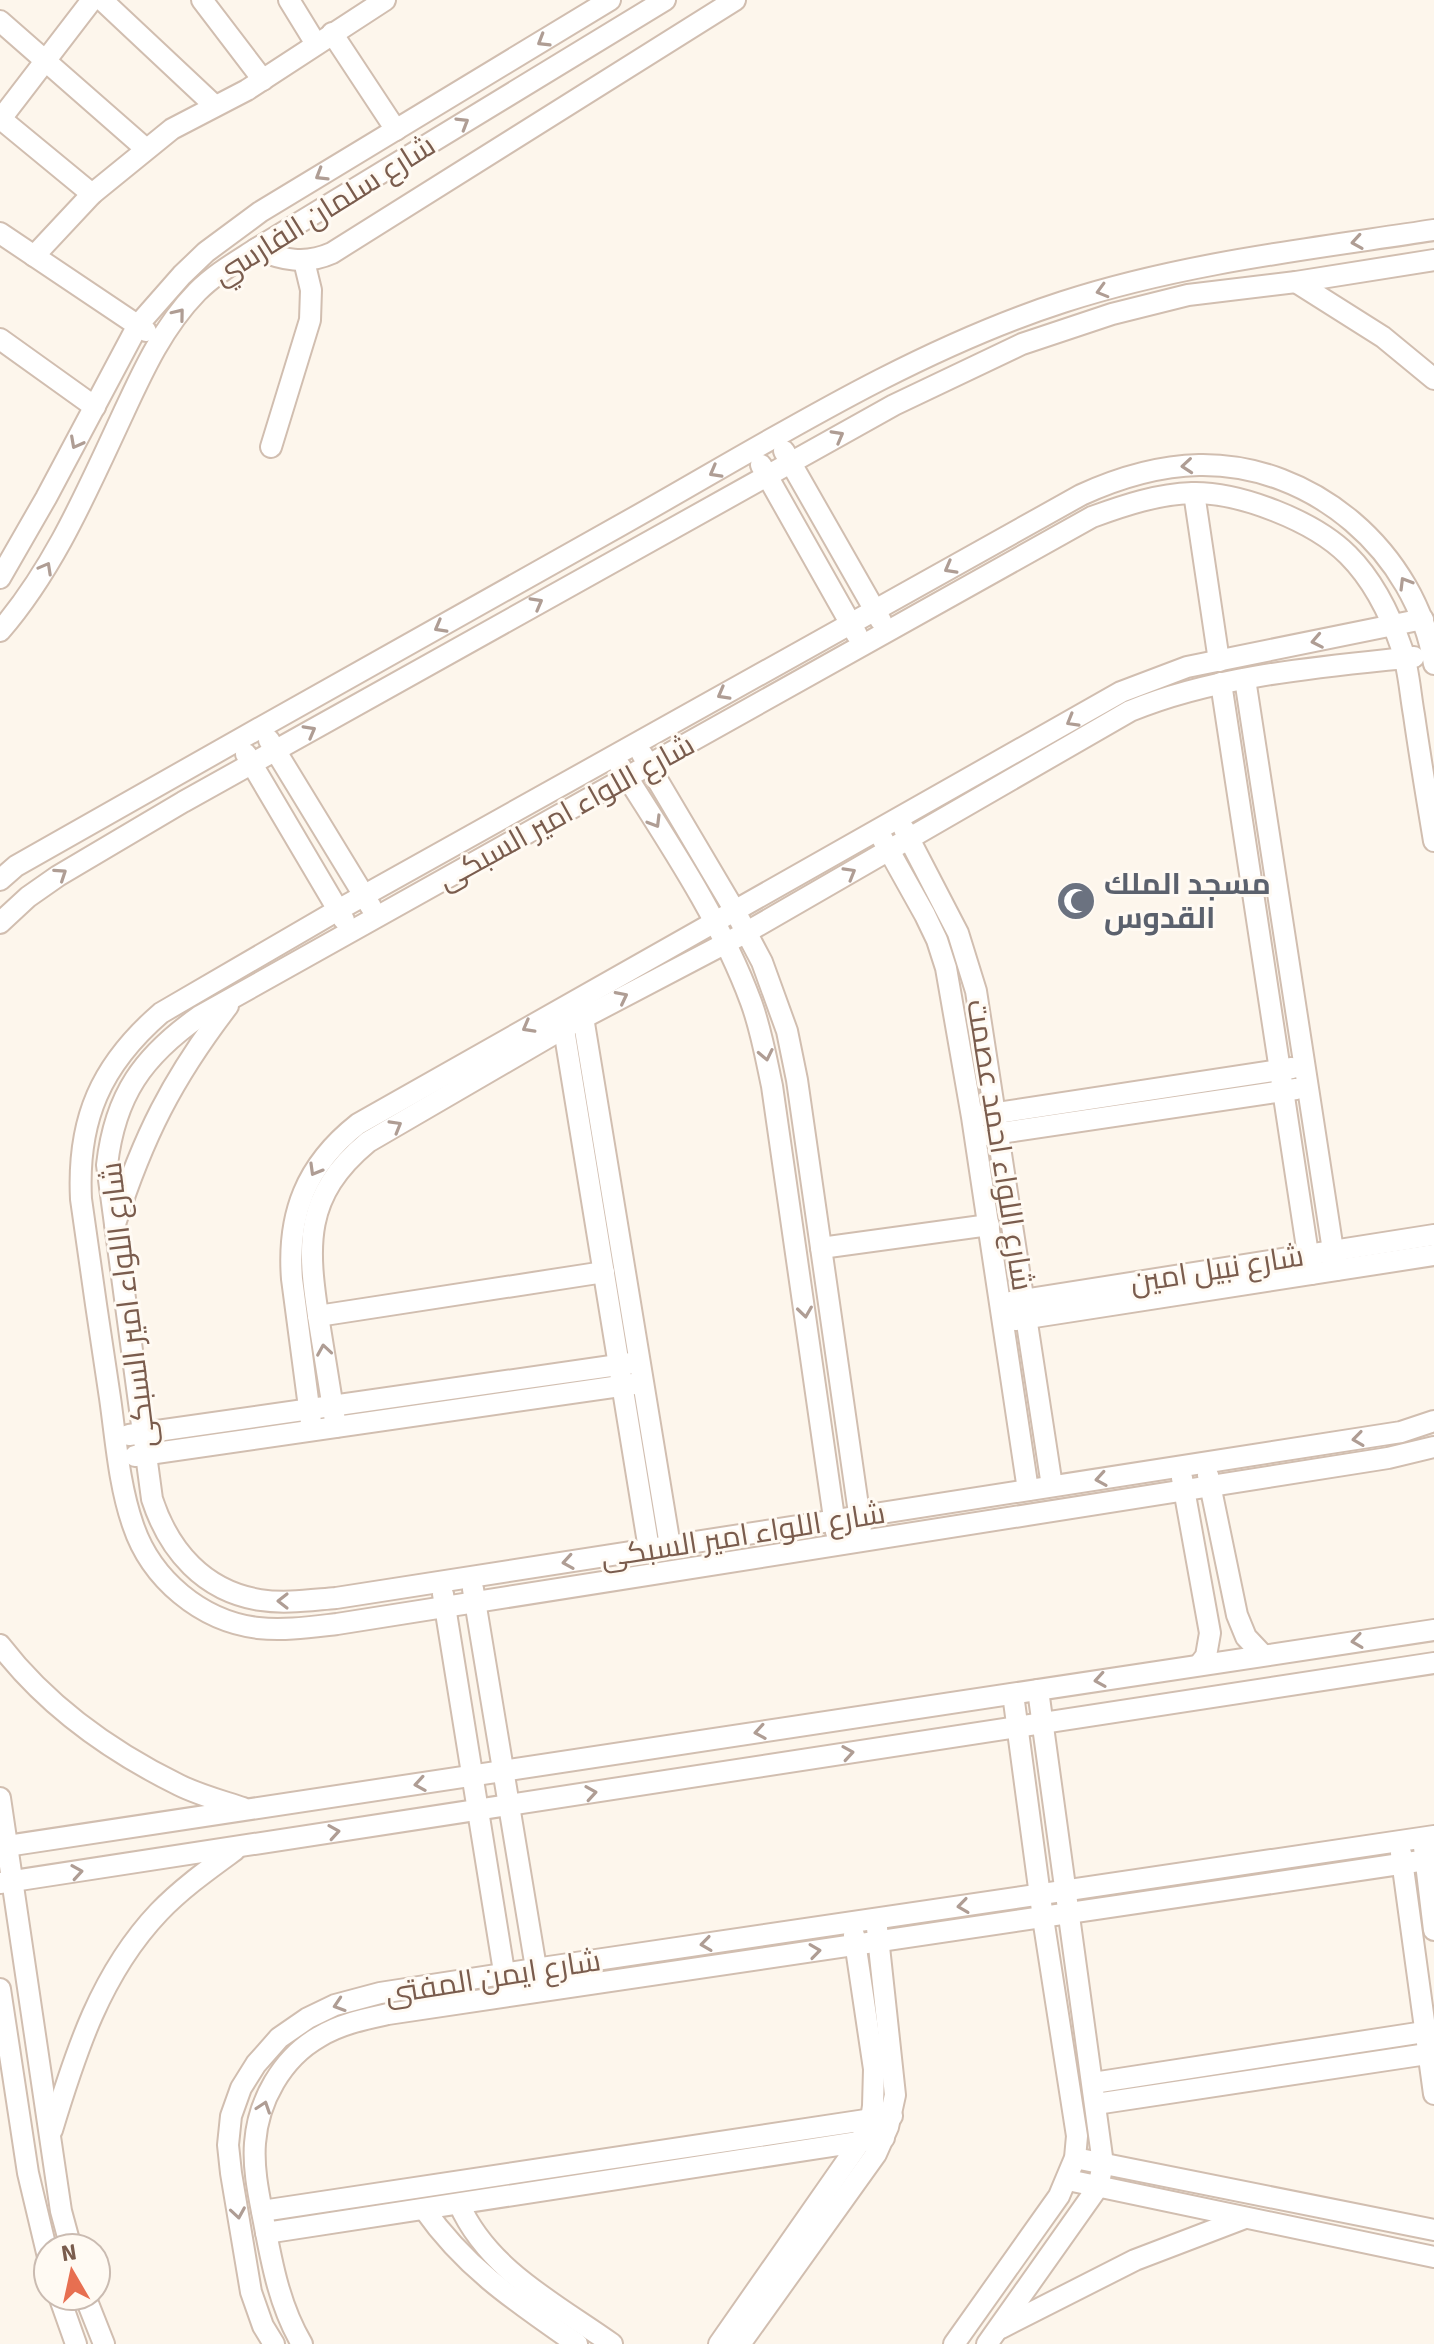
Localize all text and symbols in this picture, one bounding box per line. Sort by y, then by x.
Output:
one-way arrow [537,31,552,46]
one-way arrow [454,117,469,132]
street label: شارع سلمان الفارسي [206,127,444,296]
one-way arrow [315,166,330,181]
one-way arrow [1350,233,1364,250]
one-way arrow [1095,282,1109,298]
one-way arrow [169,309,184,323]
one-way arrow [829,430,843,446]
one-way arrow [70,435,85,450]
one-way arrow [1180,458,1193,475]
one-way arrow [710,462,724,478]
one-way arrow [944,558,959,573]
one-way arrow [36,563,52,577]
one-way arrow [1399,577,1415,592]
one-way arrow [528,597,543,613]
one-way arrow [434,617,449,633]
one-way arrow [1310,632,1323,649]
one-way arrow [717,685,732,700]
one-way arrow [1066,711,1081,727]
one-way arrow [302,725,316,740]
street label: شارع اللواء امير السبكى [432,727,701,899]
one-way arrow [645,813,660,828]
place label: مسجد الملك القدوس [1104,866,1271,937]
one-way arrow [841,867,856,883]
one-way arrow [52,869,66,884]
mosque icon: مسجد الملك القدوس [1055,880,1097,922]
one-way arrow [613,992,628,1007]
street label: شارع اللواء احمد عصمت [957,997,1041,1293]
one-way arrow [522,1018,537,1033]
one-way arrow [757,1048,774,1062]
one-way arrow [387,1120,401,1135]
street label: شارع اللواء امير السبكى [93,1160,165,1450]
one-way arrow [309,1161,325,1176]
street label: شارع نبيل امين [1128,1238,1307,1302]
one-way arrow [796,1306,813,1319]
one-way arrow [316,1343,333,1357]
one-way arrow [1351,1430,1365,1447]
one-way arrow [1095,1470,1108,1487]
street label: شارع اللواء امير السبكى [598,1495,888,1577]
one-way arrow [561,1553,575,1570]
one-way arrow [276,1592,289,1610]
one-way arrow [1350,1632,1364,1649]
one-way arrow [1093,1671,1107,1688]
one-way arrow [753,1723,767,1740]
one-way arrow [841,1745,855,1762]
one-way arrow [413,1775,426,1792]
one-way arrow [584,1785,598,1802]
one-way arrow [327,1824,341,1841]
one-way arrow [70,1864,84,1881]
one-way arrow [956,1897,970,1914]
one-way arrow [699,1935,713,1952]
street label: شارع ايمن المفتى [383,1942,604,2014]
one-way arrow [808,1943,822,1960]
one-way arrow [333,1996,347,2012]
one-way arrow [254,2101,270,2115]
one-way arrow [229,2206,246,2220]
north arrow [32,2232,112,2312]
text: N [59,2238,79,2267]

